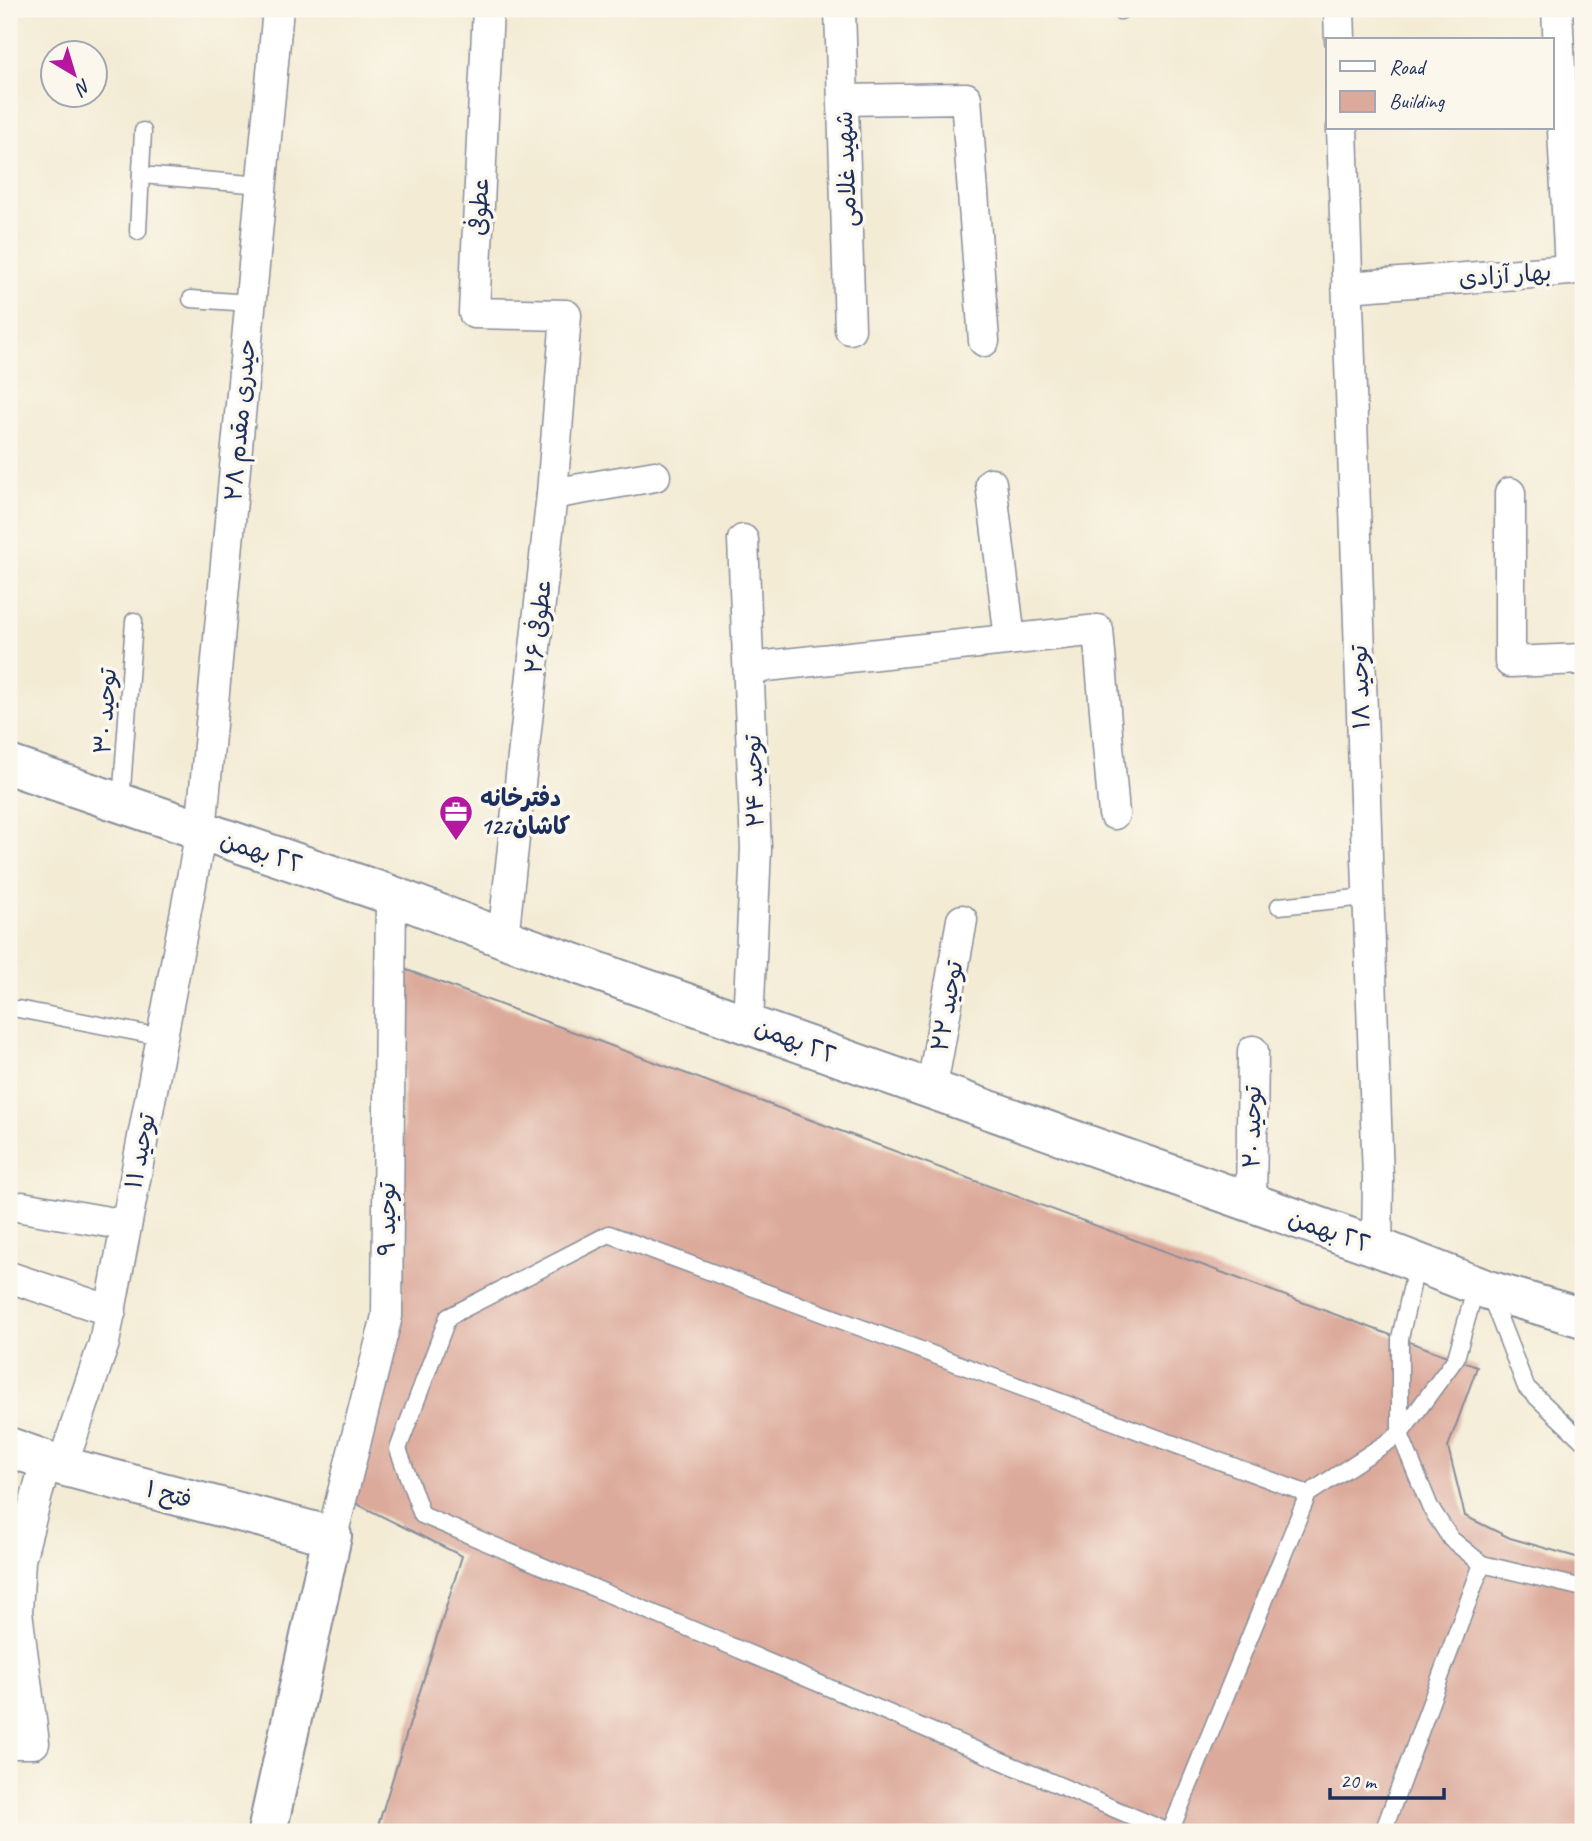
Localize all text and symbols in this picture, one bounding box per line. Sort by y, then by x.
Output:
north arrow [38,38,108,108]
legend [1326,38,1554,130]
text: Road [1389,54,1428,80]
text: N [69,74,96,102]
text: Building [1389,88,1446,114]
street label: شهید غلامی [829,110,863,228]
street label: عطوفی [463,177,496,237]
street label: بهار آزادی [1458,257,1552,293]
street label: حیدری مقدم ۲۸ [218,338,265,503]
street label: عطوفی ۲۶ [518,578,559,676]
street label: توحید ۱۸ [1344,643,1376,730]
street label: توحید ۳۰ [87,666,123,755]
street label: توحید ۲۴ [737,733,771,828]
place label: دفترخانه 122کاشان [480,783,571,841]
office icon: دفترخانه 122کاشان [437,793,475,842]
street label: ٢٢ بهمن [216,824,308,880]
street label: توحید ۲۲ [924,957,970,1054]
street label: ٢٢ بهمن [750,1012,842,1070]
street label: توحید ۲۰ [1236,1084,1268,1169]
street label: توحید ۱۱ [118,1110,162,1191]
street label: توحید ۹ [372,1181,402,1256]
street label: ٢٢ بهمن [1284,1203,1376,1259]
street label: فتح ۱ [142,1473,195,1515]
scale bar [1330,1757,1443,1801]
text: 20 m [1340,1768,1378,1794]

